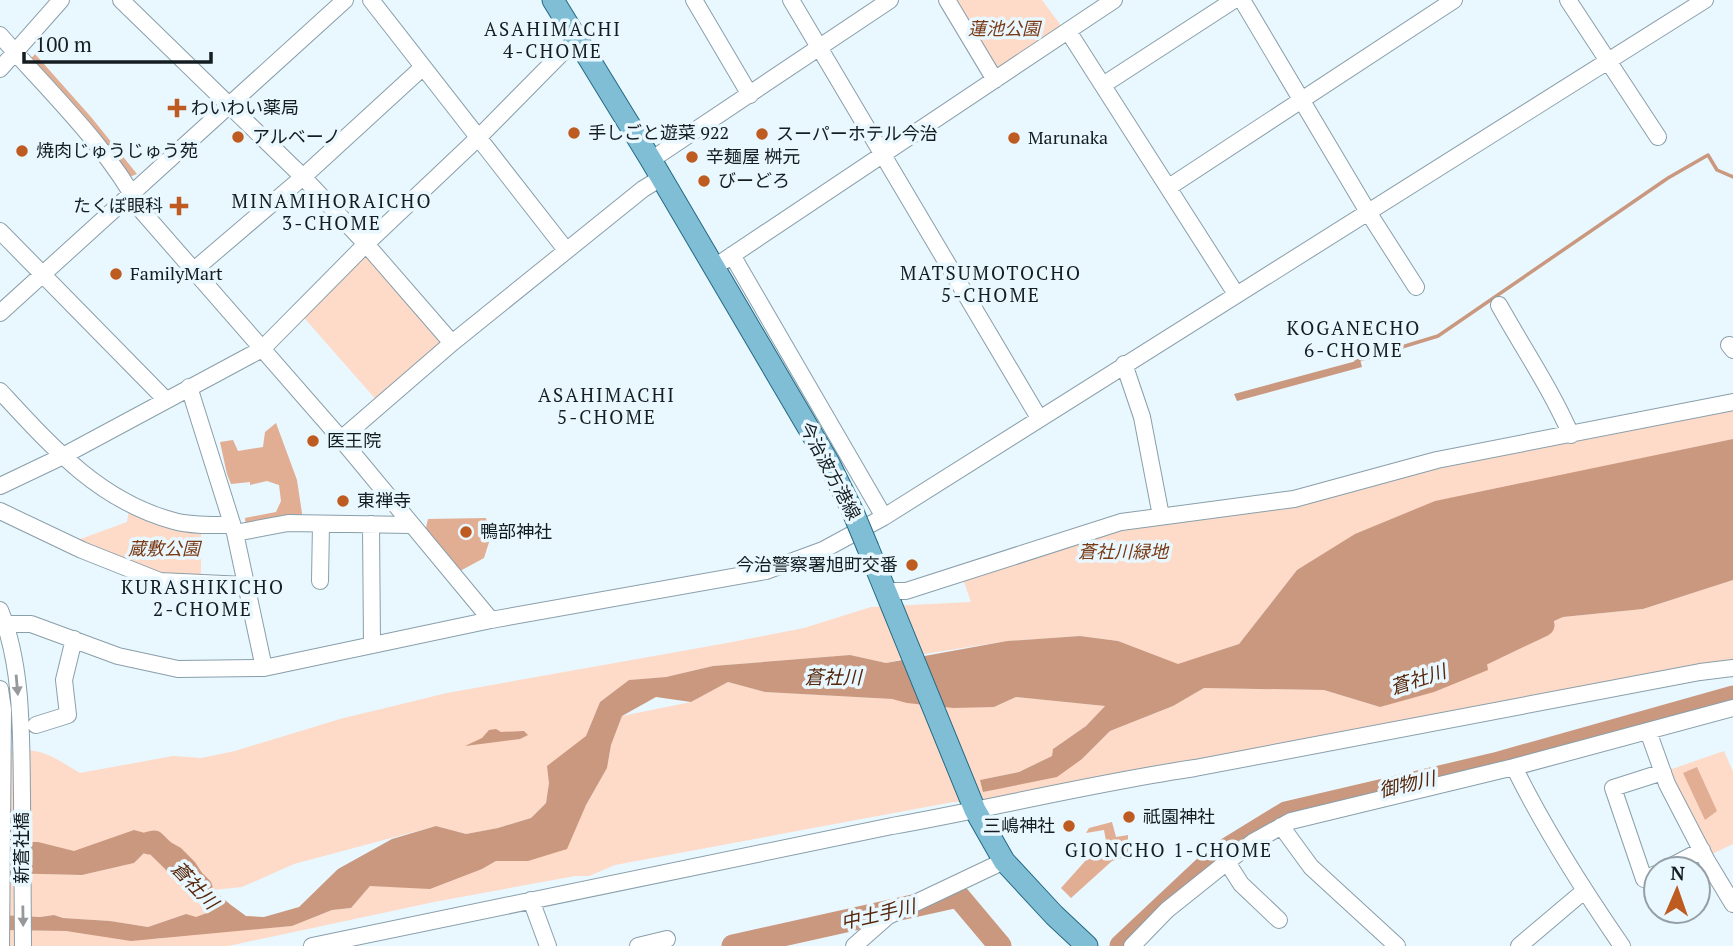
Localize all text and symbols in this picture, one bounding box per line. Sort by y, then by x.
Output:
district label: ASAHIMACHI 4-CHOME [484,16,622,63]
park label: 蓮池公園 [968,16,1043,40]
scale bar [24,21,212,65]
text: 100 m [35,30,92,58]
place label: わいわい薬局 [191,95,299,119]
marker: わいわい薬局 [169,100,185,116]
place label: 手しごと遊菜 922 [588,120,729,144]
place label: スーパーホテル今治 [776,121,938,145]
place label: アルベーノ [252,124,341,148]
marker: 手しごと遊菜 922 [566,125,582,141]
place label: Marunaka [1028,125,1108,149]
marker: スーパーホテル今治 [754,126,770,142]
marker: アルベーノ [230,129,246,145]
marker: Marunaka [1006,130,1022,146]
place label: 焼肉じゅうじゅう苑 [36,138,198,162]
marker: 焼肉じゅうじゅう苑 [14,143,30,159]
place label: 辛麺屋 桝元 [706,144,800,168]
marker: 辛麺屋 桝元 [684,149,700,165]
place label: びーどろ [718,168,790,192]
marker: びーどろ [696,173,712,189]
district label: MINAMIHORAICHO 3-CHOME [232,188,433,235]
place label: たくぼ眼科 [73,193,163,217]
marker: たくぼ眼科 [169,196,189,216]
district label: MATSUMOTOCHO 5-CHOME [900,260,1082,307]
place label: FamilyMart [130,261,223,285]
marker: FamilyMart [108,266,124,282]
district label: KOGANECHO 6-CHOME [1287,315,1421,362]
district label: ASAHIMACHI 5-CHOME [538,382,676,429]
street label: 今治波方港線 [795,417,867,524]
place label: 医王院 [327,428,381,452]
marker: 医王院 [305,433,321,449]
place label: 東禅寺 [357,488,411,512]
marker: 東禅寺 [335,493,351,509]
place label: 鴨部神社 [480,519,552,543]
marker: 鴨部神社 [458,524,474,540]
park label: 蔵敷公園 [128,536,203,560]
park label: 蒼社川緑地 [1078,539,1170,563]
place label: 今治警察署旭町交番 [736,552,898,576]
marker: 今治警察署旭町交番 [904,557,920,573]
district label: KURASHIKICHO 2-CHOME [121,574,285,621]
water label: 蒼社川 [1387,657,1451,699]
water label: 蒼社川 [804,664,863,689]
one-way arrow [12,674,23,696]
water label: 御物川 [1376,764,1439,802]
place label: 祇園神社 [1143,804,1215,828]
marker: 祇園神社 [1121,809,1137,825]
street label: 新蒼社橋 [9,812,33,884]
place label: 三嶋神社 [983,813,1055,837]
marker: 三嶋神社 [1061,818,1077,834]
district label: GIONCHO 1-CHOME [1065,837,1273,862]
water label: 蒼社川 [167,855,226,915]
north arrow [1642,855,1712,925]
text: N [1670,860,1686,885]
water label: 中土手川 [838,892,920,934]
one-way arrow [17,905,28,927]

